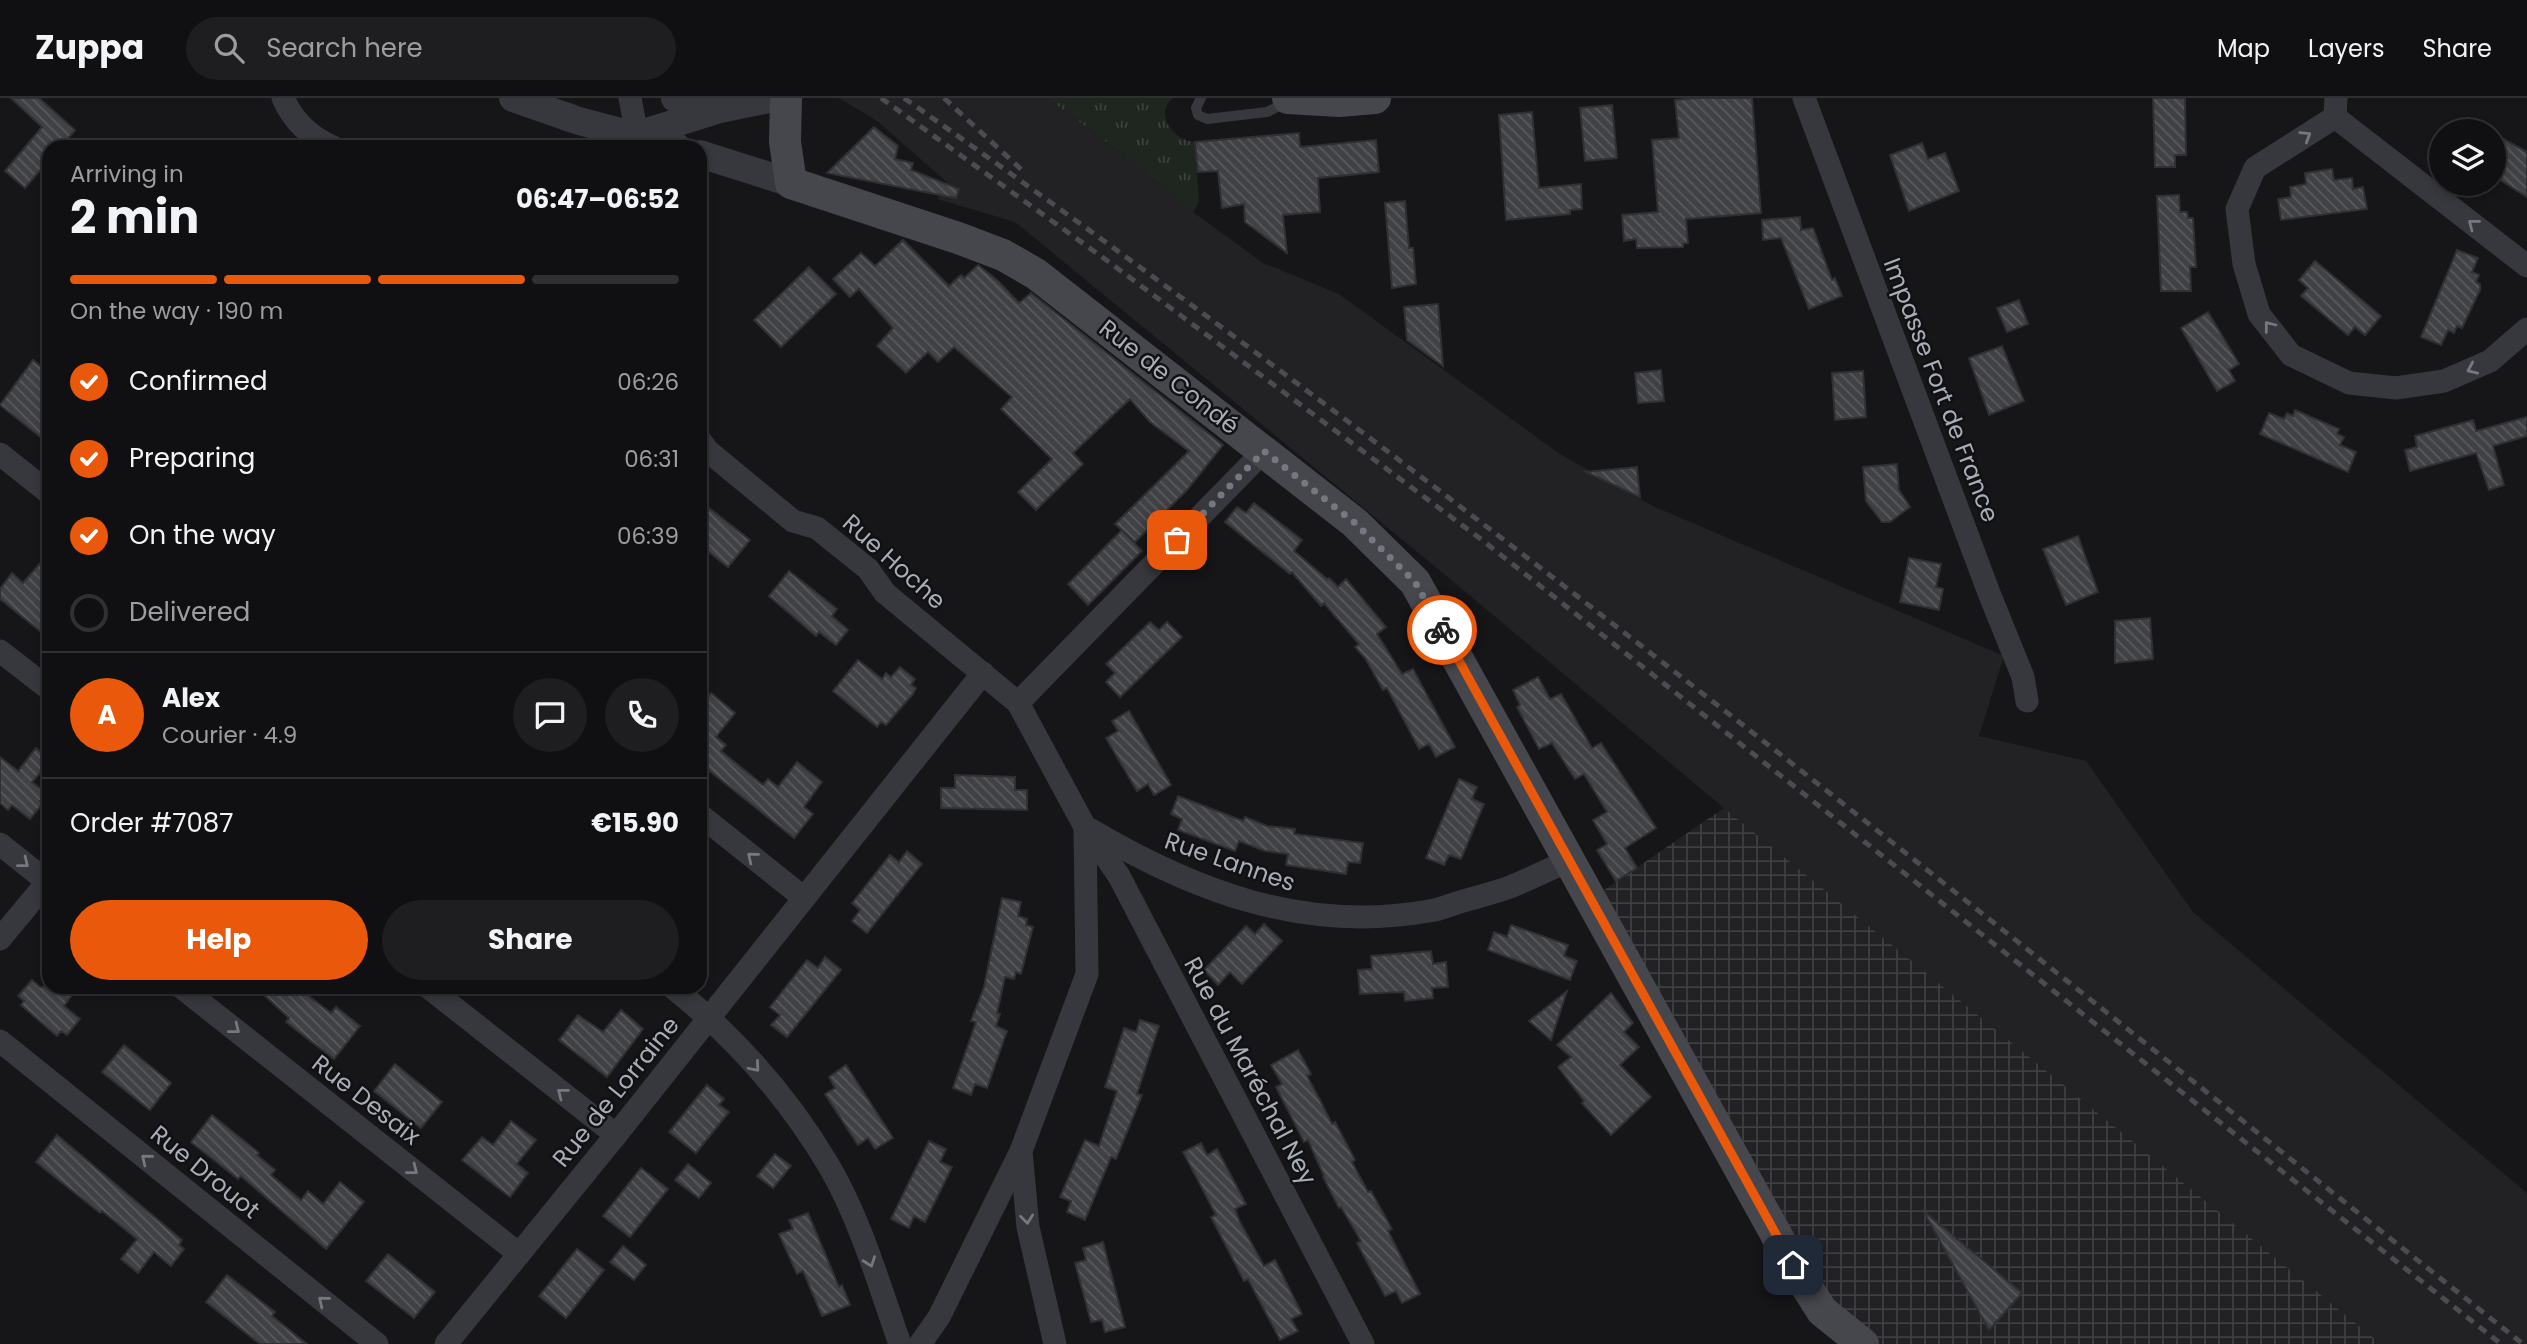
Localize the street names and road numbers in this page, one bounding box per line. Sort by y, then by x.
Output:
street label: Impasse Fort de France [1876,253,2007,527]
street label: Rue de Condé [1093,312,1246,442]
street label: Rue Hoche [836,507,953,617]
street label: Rue Lannes [1161,824,1300,899]
street label: Rue du Maréchal Ney [1176,951,1325,1191]
street label: Rue de Lorraine [545,1010,687,1174]
street label: Rue Desaix [305,1047,428,1153]
street label: Rue Drouot [144,1117,267,1226]

